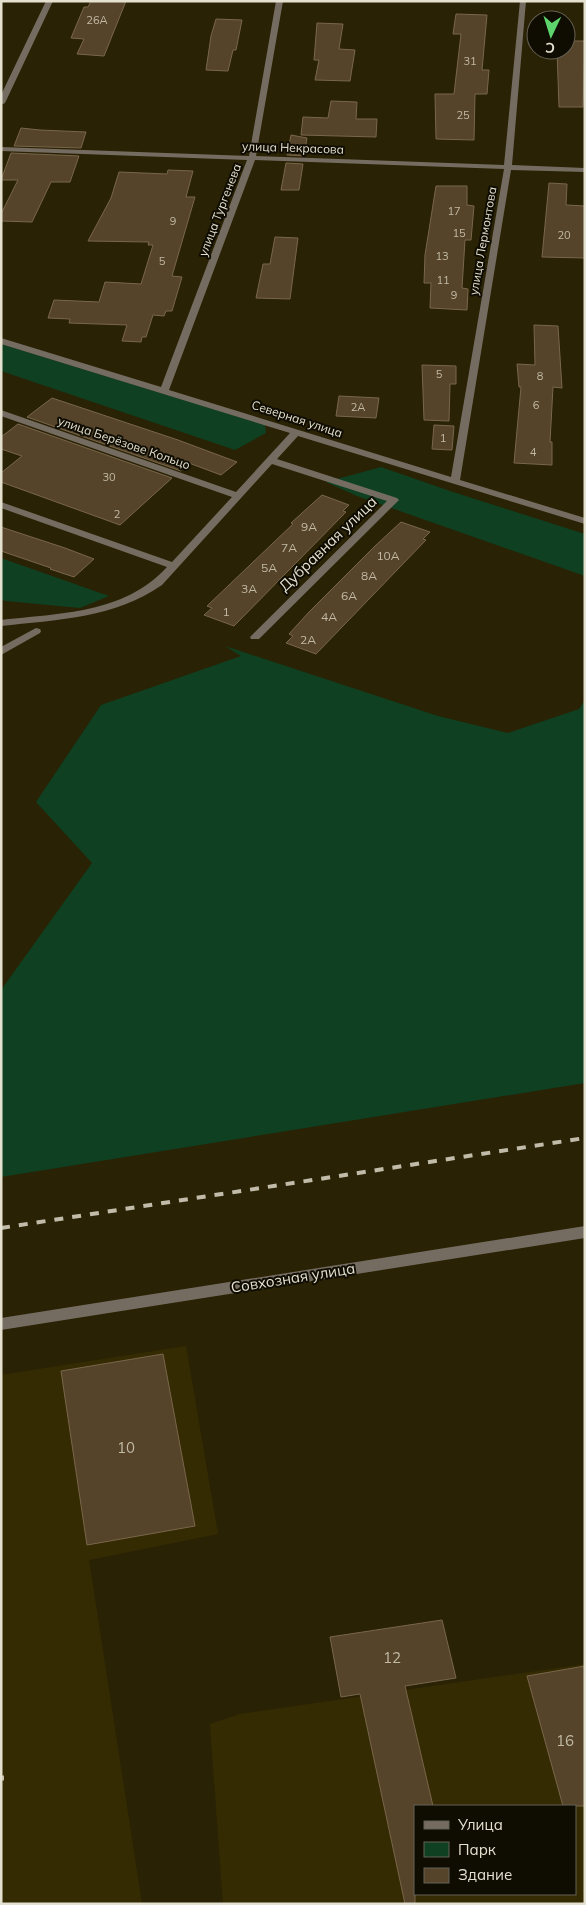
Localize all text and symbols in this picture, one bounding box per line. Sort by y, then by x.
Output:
north arrow [526,10,576,60]
house number: 26А [86,13,108,27]
text: С [545,39,556,57]
house number: 31 [463,54,477,68]
house number: 25 [456,108,470,122]
street label: улица Некрасова [242,138,344,157]
street label: улица Тургенева [195,161,244,258]
street label: улица Лермонтова [466,186,499,296]
house number: 17 [447,204,461,218]
house number: 9 [170,214,176,228]
house number: 15 [452,226,466,240]
house number: 20 [557,228,571,242]
house number: 13 [435,249,449,263]
house number: 5 [159,254,166,268]
house number: 11 [436,273,450,287]
house number: 9 [451,288,457,302]
house number: 5 [436,367,443,381]
house number: 8 [537,369,544,383]
street label: Северная улица [250,397,344,440]
house number: 6 [533,398,540,412]
house number: 2А [351,400,365,414]
street label: улица Берёзове Кольцо [56,413,192,472]
house number: 1 [440,431,446,445]
house number: 4 [530,445,537,459]
house number: 30 [102,470,116,484]
street label: Дубравная улица [275,492,381,595]
house number: 2 [114,507,121,521]
house number: 9А [301,519,317,534]
house number: 7А [281,540,297,555]
house number: 10А [376,548,400,563]
house number: 5А [261,560,277,575]
house number: 8А [361,568,377,583]
house number: 3А [241,581,257,596]
house number: 6А [341,588,357,603]
house number: 1 [222,604,230,619]
house number: 4А [321,609,337,624]
house number: 2А [300,632,316,647]
street label: Совхозная улица [229,1258,356,1297]
house number: 10 [117,1438,135,1457]
house number: 12 [383,1648,401,1667]
house number: 16 [556,1731,574,1750]
legend [414,1805,576,1895]
text: Улица [457,1815,503,1834]
text: Парк [458,1840,497,1859]
text: Здание [458,1865,512,1884]

